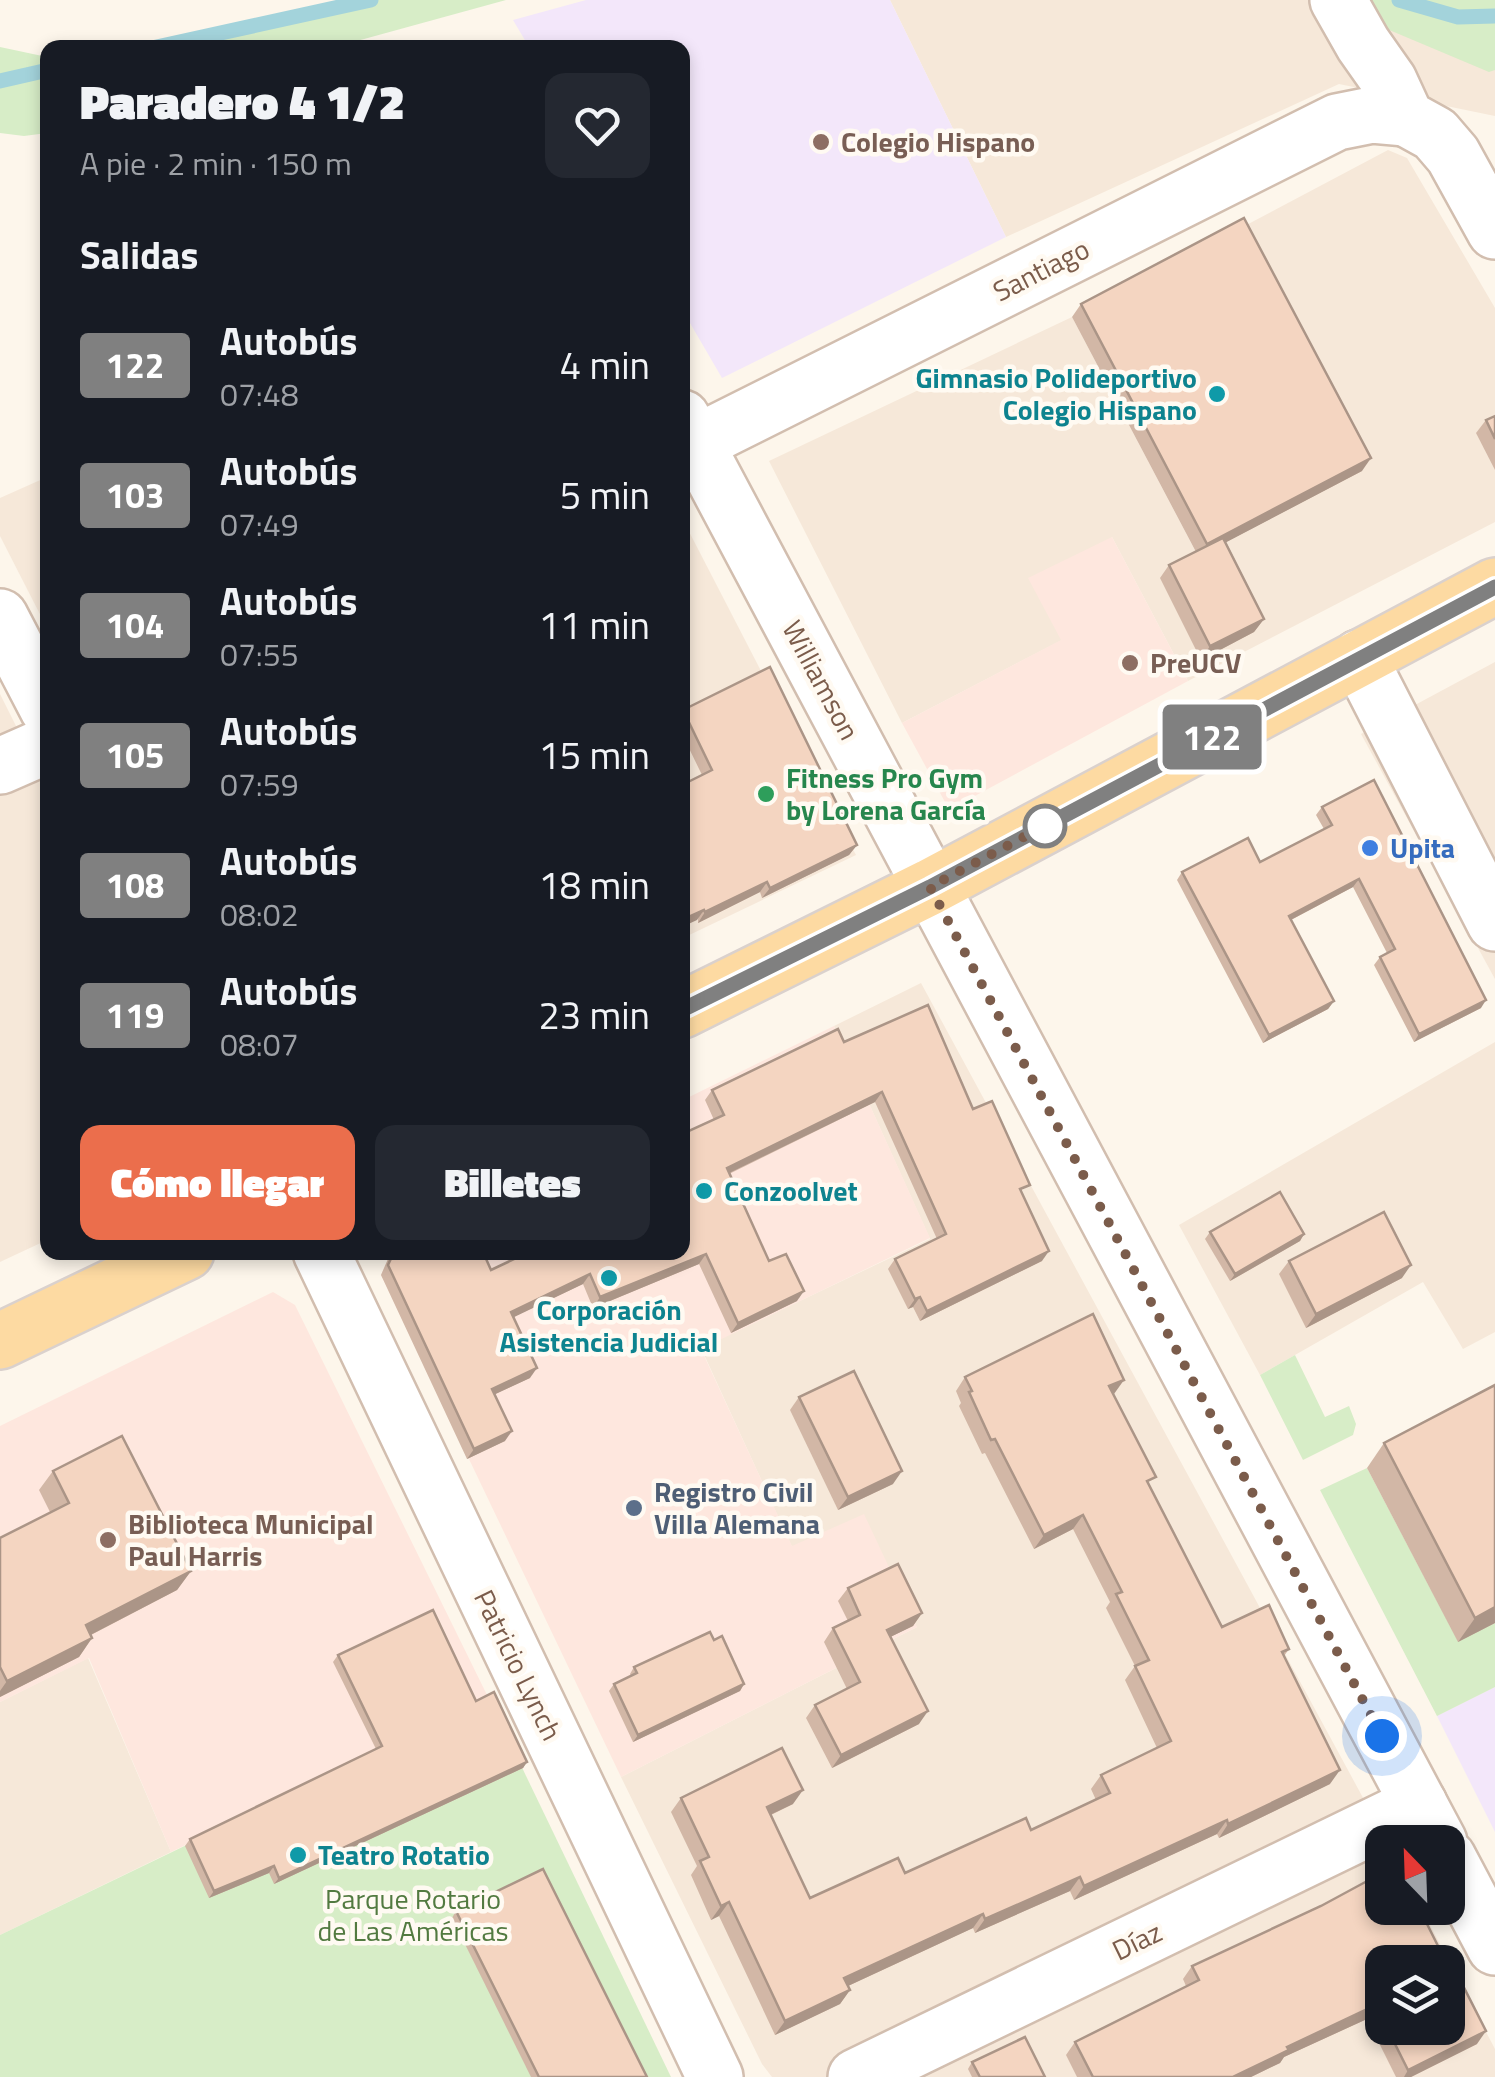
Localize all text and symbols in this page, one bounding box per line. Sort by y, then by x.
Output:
text: Paradero 4 1/2 [80,65,405,138]
button: heart [545,73,650,178]
place label: Colegio Hispano [841,120,1035,163]
marker: Colegio Hispano [810,131,832,153]
text: A pie · 2 min · 150 m [80,139,352,187]
text: Salidas [80,226,198,284]
street label: Santiago [985,227,1097,312]
text: Autobús [220,312,358,370]
text: 4 min [560,336,650,394]
text: 122 [106,338,164,392]
place label: Gimnasio Polideportivo Colegio Hispano [915,356,1197,431]
text: 07:48 [220,370,299,418]
marker: Gimnasio Polideportivo Colegio Hispano [1206,383,1228,405]
text: Autobús [220,442,358,500]
text: 5 min [560,466,650,524]
text: 103 [106,468,164,522]
text: 07:49 [220,500,299,548]
text: Autobús [220,572,358,630]
text: 11 min [539,596,650,654]
text: 104 [106,598,164,652]
street label: Williamson [772,612,871,747]
text: 07:55 [220,630,299,678]
place label: PreUCV [1150,641,1242,684]
marker: PreUCV [1119,652,1141,674]
text: Autobús [220,702,358,760]
line badge: 122 [1154,704,1270,770]
text: 122 [1183,710,1241,764]
text: 15 min [539,726,650,784]
text: 105 [106,728,164,782]
place label: Fitness Pro Gym by Lorena García [786,756,986,831]
text: 07:59 [220,760,299,808]
marker: Fitness Pro Gym by Lorena García [755,783,777,805]
unlabelled marker [1024,805,1066,847]
place label: Upita [1390,826,1455,869]
text: Autobús [220,832,358,890]
marker: Upita [1359,837,1381,859]
text: 18 min [539,856,650,914]
text: 108 [106,858,164,912]
text: 08:02 [220,890,299,938]
text: Autobús [220,962,358,1020]
text: 23 min [539,986,650,1044]
text: 119 [106,988,164,1042]
text: 08:07 [220,1020,299,1068]
button: Cómo llegar [80,1125,355,1240]
button: Billetes [375,1125,650,1240]
place label: Conzoolvet [724,1169,858,1212]
marker: Conzoolvet [693,1180,715,1202]
marker: Corporación Asistencia Judicial [598,1267,620,1289]
place label: Corporación Asistencia Judicial [500,1288,718,1363]
place label: Registro Civil Villa Alemana [654,1470,820,1545]
marker: Registro Civil Villa Alemana [623,1497,645,1519]
place label: Biblioteca Municipal Paul Harris [128,1502,374,1577]
marker: Biblioteca Municipal Paul Harris [97,1529,119,1551]
street label: Patricio Lynch [463,1582,574,1748]
your location [1357,1711,1407,1761]
north arrow [1365,1825,1465,1925]
map controls [1365,1825,1465,2045]
place label: Teatro Rotatio [318,1833,490,1876]
marker: Teatro Rotatio [287,1844,309,1866]
park label: Parque Rotario de Las Américas [317,1877,509,1952]
street label: Díaz [1104,1910,1169,1971]
button: layers [1365,1945,1465,2045]

